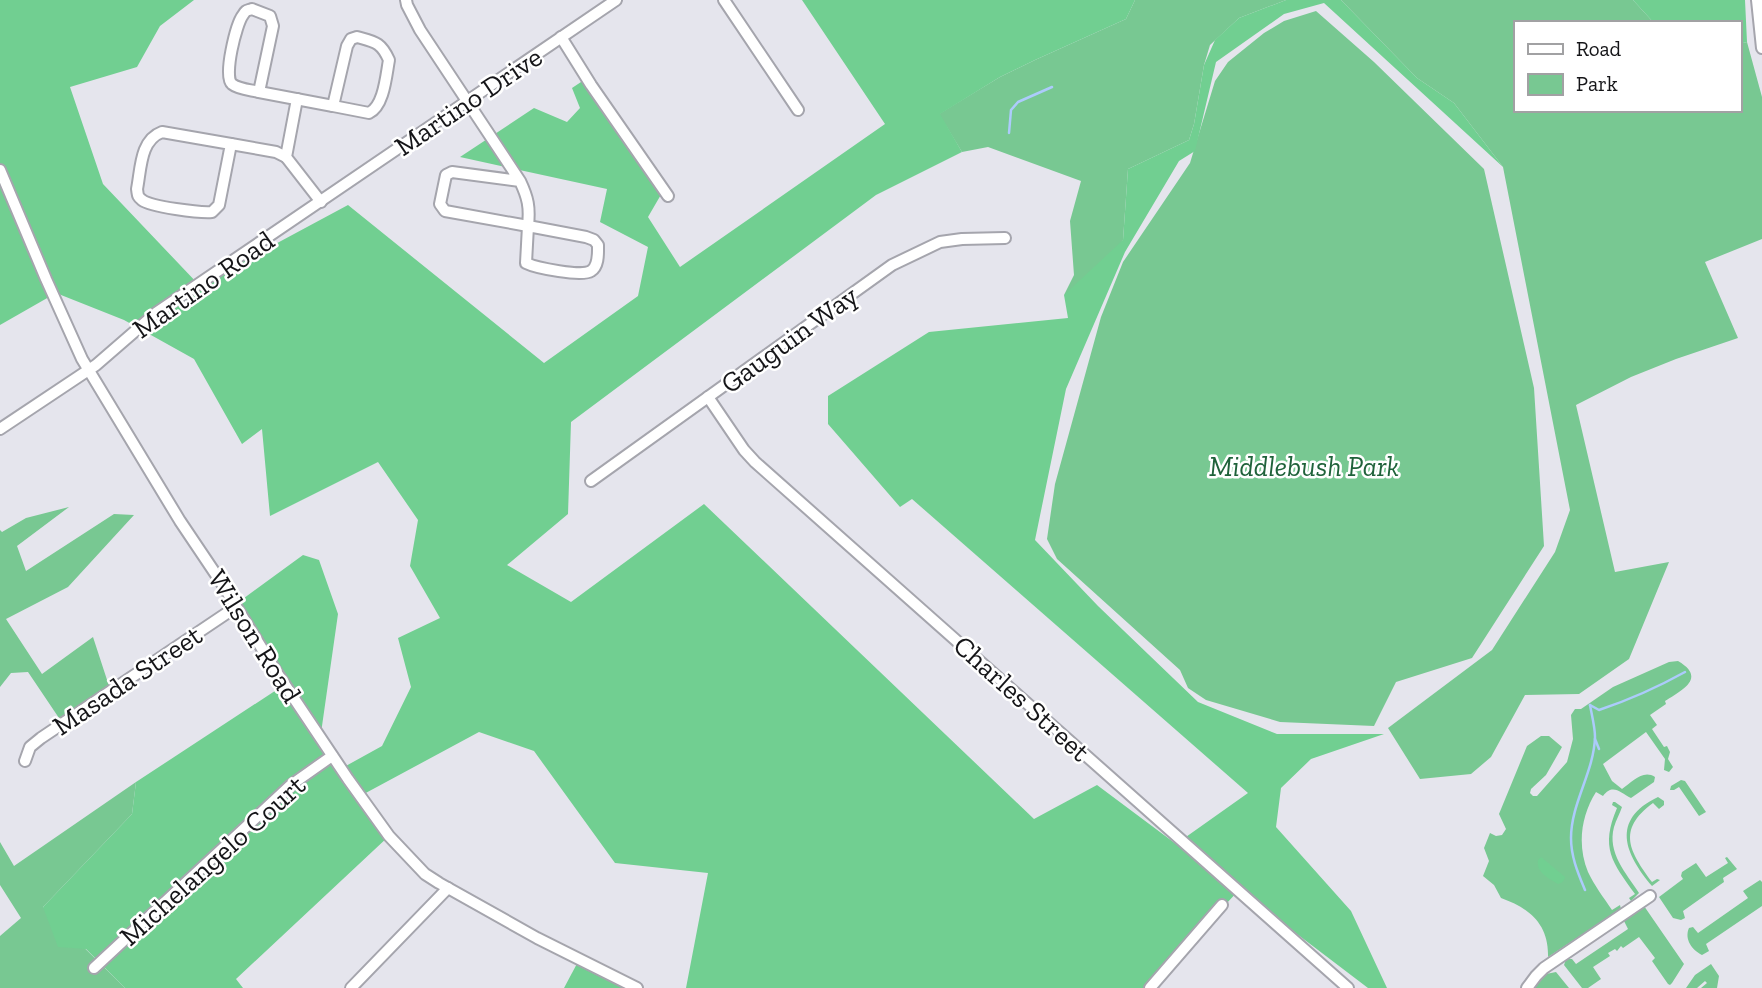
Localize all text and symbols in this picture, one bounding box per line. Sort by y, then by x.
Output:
legend [1514,21,1741,112]
text: Road [1576,36,1622,61]
street label: Martino Drive [388,40,548,163]
text: Park [1576,71,1618,96]
street label: Martino Road [126,224,280,345]
street label: Gauguin Way [714,278,865,400]
park label: Middlebush Park [1209,450,1399,483]
street label: Wilson Road [201,564,308,709]
street label: Masada Street [46,618,209,742]
street label: Charles Street [947,629,1097,769]
street label: Michelangelo Court [113,768,312,952]

